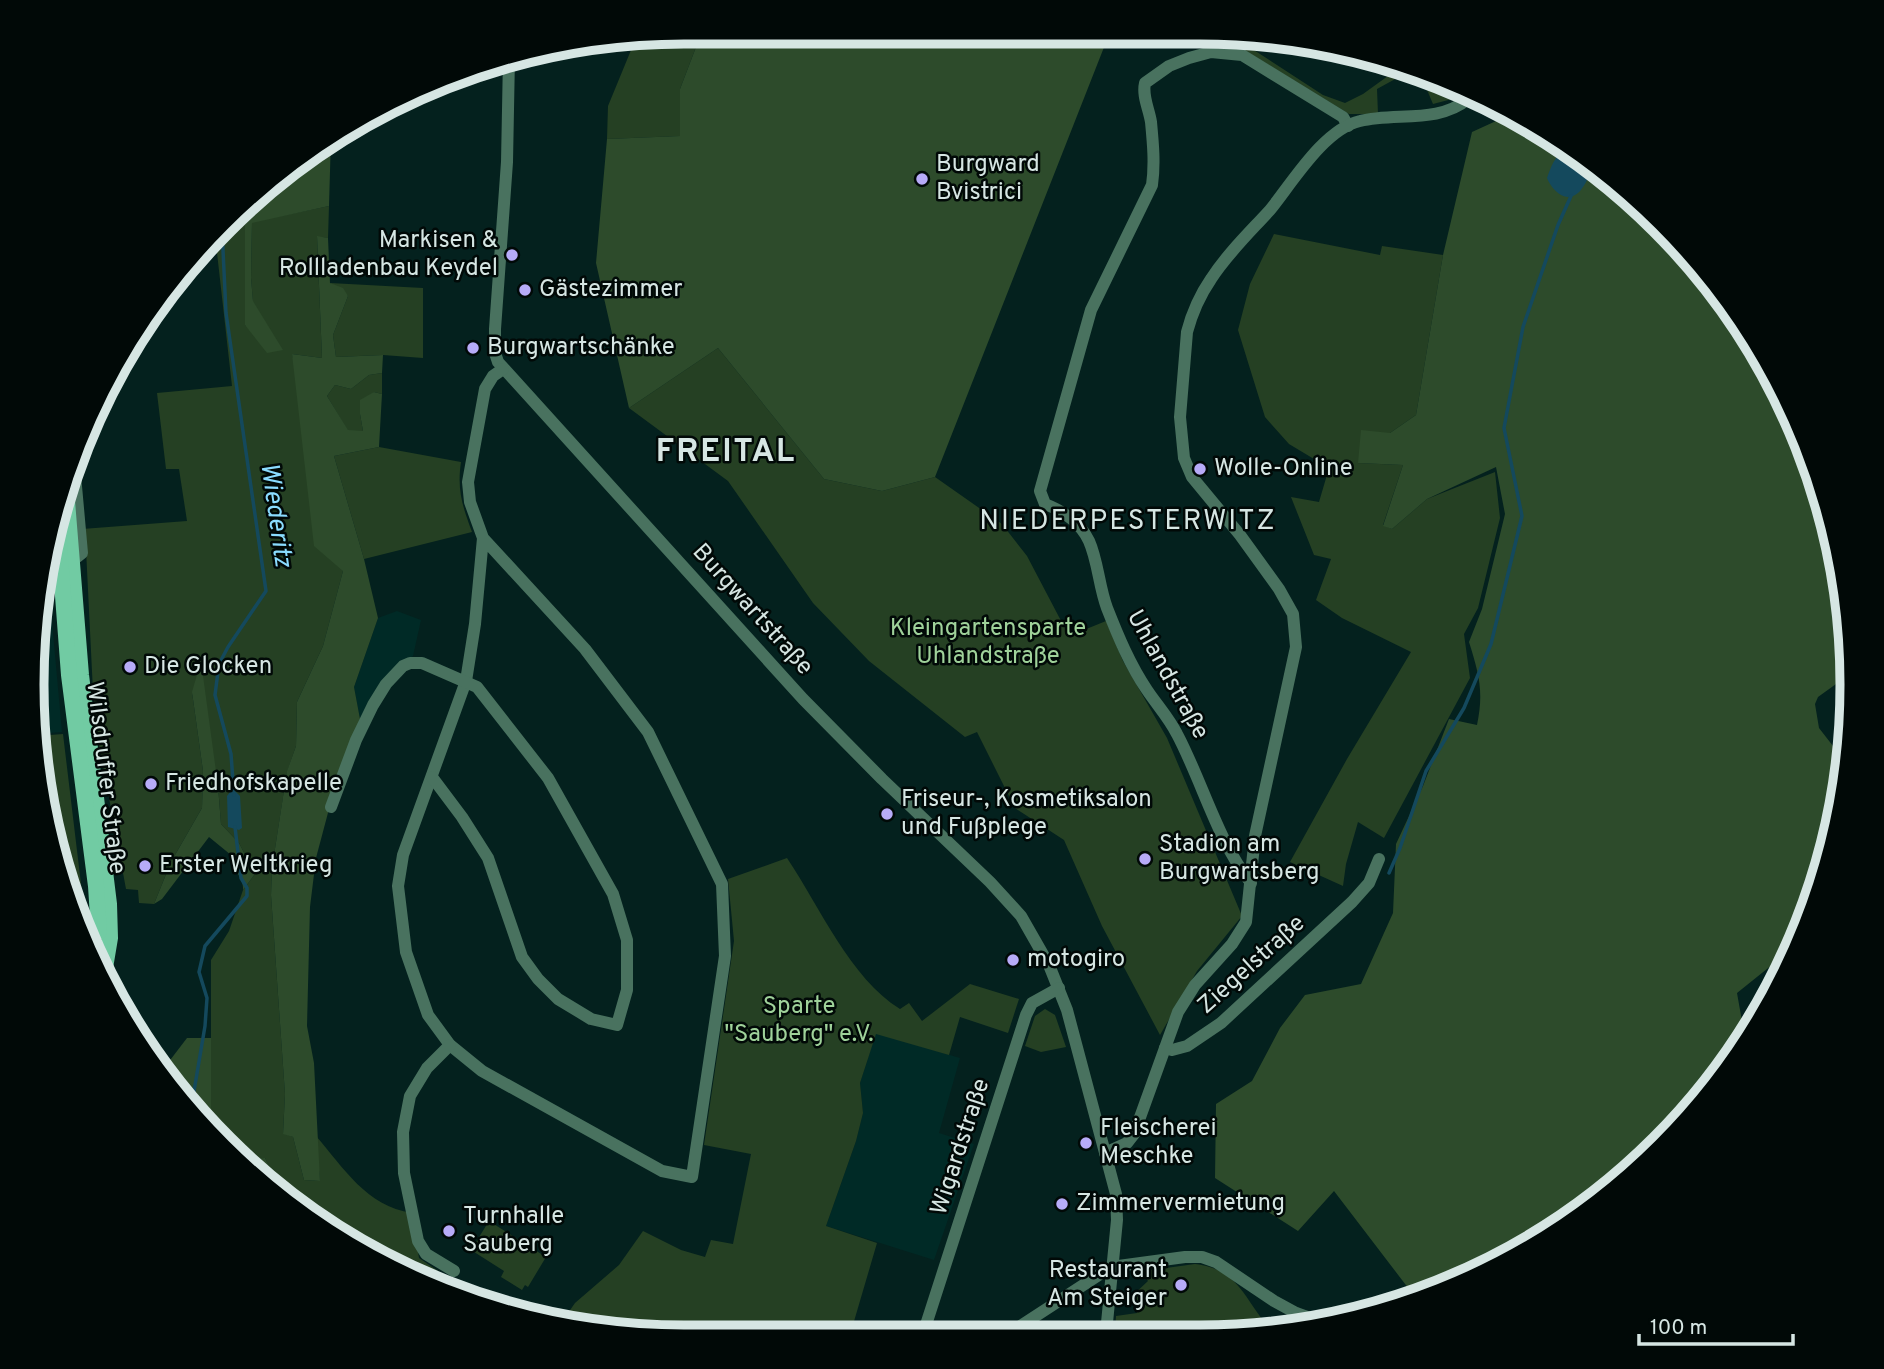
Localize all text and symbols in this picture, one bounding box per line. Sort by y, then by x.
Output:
place label: Burgward Bvistrici [936,150,1040,208]
marker: Burgward Bvistrici [914,171,930,187]
place label: Markisen & Rollladenbau Keydel [279,226,498,284]
marker: Markisen & Rollladenbau Keydel [504,247,520,263]
place label: Gästezimmer [539,275,683,305]
marker: Gästezimmer [517,282,533,298]
place label: Burgwartschänke [487,333,675,363]
marker: Burgwartschänke [465,340,481,356]
district label: FREITAL [656,433,796,473]
place label: Wolle-Online [1214,454,1353,484]
water label: Wiederitz [251,461,299,571]
marker: Wolle-Online [1192,461,1208,477]
district label: NIEDERPESTERWITZ [979,504,1277,540]
street label: Burgwartstraße [685,538,819,682]
street label: Uhlandstraße [1119,605,1215,745]
park label: Kleingartensparte Uhlandstraße [890,614,1086,672]
place label: Die Glocken [144,652,272,682]
marker: Die Glocken [122,659,138,675]
street label: Wilsdruffer Straße [78,680,132,876]
place label: Friedhofskapelle [165,769,342,799]
marker: Friedhofskapelle [143,776,159,792]
place label: Friseur-, Kosmetiksalon und Fußplege [901,785,1152,843]
marker: Friseur-, Kosmetiksalon und Fußplege [879,806,895,822]
place label: Stadion am Burgwartsberg [1159,830,1320,888]
place label: Erster Weltkrieg [159,851,332,881]
marker: Stadion am Burgwartsberg [1137,851,1153,867]
marker: Erster Weltkrieg [137,858,153,874]
street label: Ziegelstraße [1192,909,1312,1021]
place label: motogiro [1027,945,1125,975]
marker: motogiro [1005,952,1021,968]
park label: Sparte "Sauberg" e.V. [724,992,874,1050]
street label: Wigardstraße [925,1075,997,1219]
place label: Fleischerei Meschke [1100,1114,1217,1172]
marker: Fleischerei Meschke [1078,1135,1094,1151]
place label: Zimmervermietung [1076,1189,1285,1219]
marker: Zimmervermietung [1054,1196,1070,1212]
place label: Turnhalle Sauberg [463,1202,564,1260]
marker: Turnhalle Sauberg [441,1223,457,1239]
place label: Restaurant Am Steiger [1047,1256,1167,1314]
marker: Restaurant Am Steiger [1173,1277,1189,1293]
scale bar [1639,1302,1793,1346]
text: 100 m [1650,1315,1707,1342]

